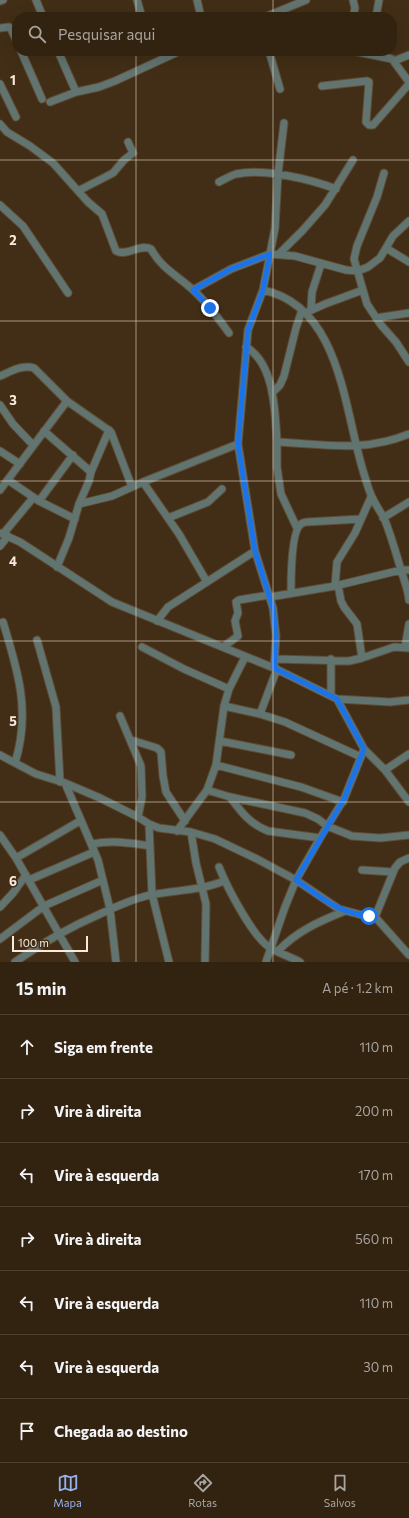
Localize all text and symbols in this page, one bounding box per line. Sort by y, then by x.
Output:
search box [12,12,397,56]
icon: search [26,23,48,45]
text: Pesquisar aqui [58,25,155,43]
text: 1 [10,72,16,88]
text: 2 [9,232,17,248]
route end [201,299,219,317]
text: 3 [9,392,17,408]
text: 4 [9,553,17,569]
text: 5 [9,713,17,729]
text: 6 [9,873,17,889]
route start [360,907,378,925]
scale bar [12,934,88,953]
text: 100 m [18,936,49,949]
text: 15 min [16,978,66,999]
text: A pé · 1.2 km [322,980,393,996]
icon: ahead [16,1036,38,1058]
text: Siga em frente [54,1038,153,1056]
text: 110 m [360,1039,393,1055]
icon: right [16,1100,38,1122]
text: Vire à direita [54,1102,142,1120]
text: 200 m [355,1103,393,1119]
icon: left [16,1164,38,1186]
text: Vire à esquerda [54,1166,159,1184]
text: 170 m [358,1167,393,1183]
icon: right [16,1228,38,1250]
text: Vire à direita [54,1230,142,1248]
text: 560 m [355,1231,393,1247]
icon: left [16,1292,38,1314]
text: Vire à esquerda [54,1294,159,1312]
text: 110 m [360,1295,393,1311]
icon: left [16,1356,38,1378]
text: Vire à esquerda [54,1358,159,1376]
text: 30 m [363,1359,393,1375]
icon: arrive [16,1420,38,1442]
text: Chegada ao destino [54,1422,188,1440]
tab: Mapa [53,1472,82,1509]
tab: Rotas [188,1472,217,1509]
tab: Salvos [324,1472,356,1509]

